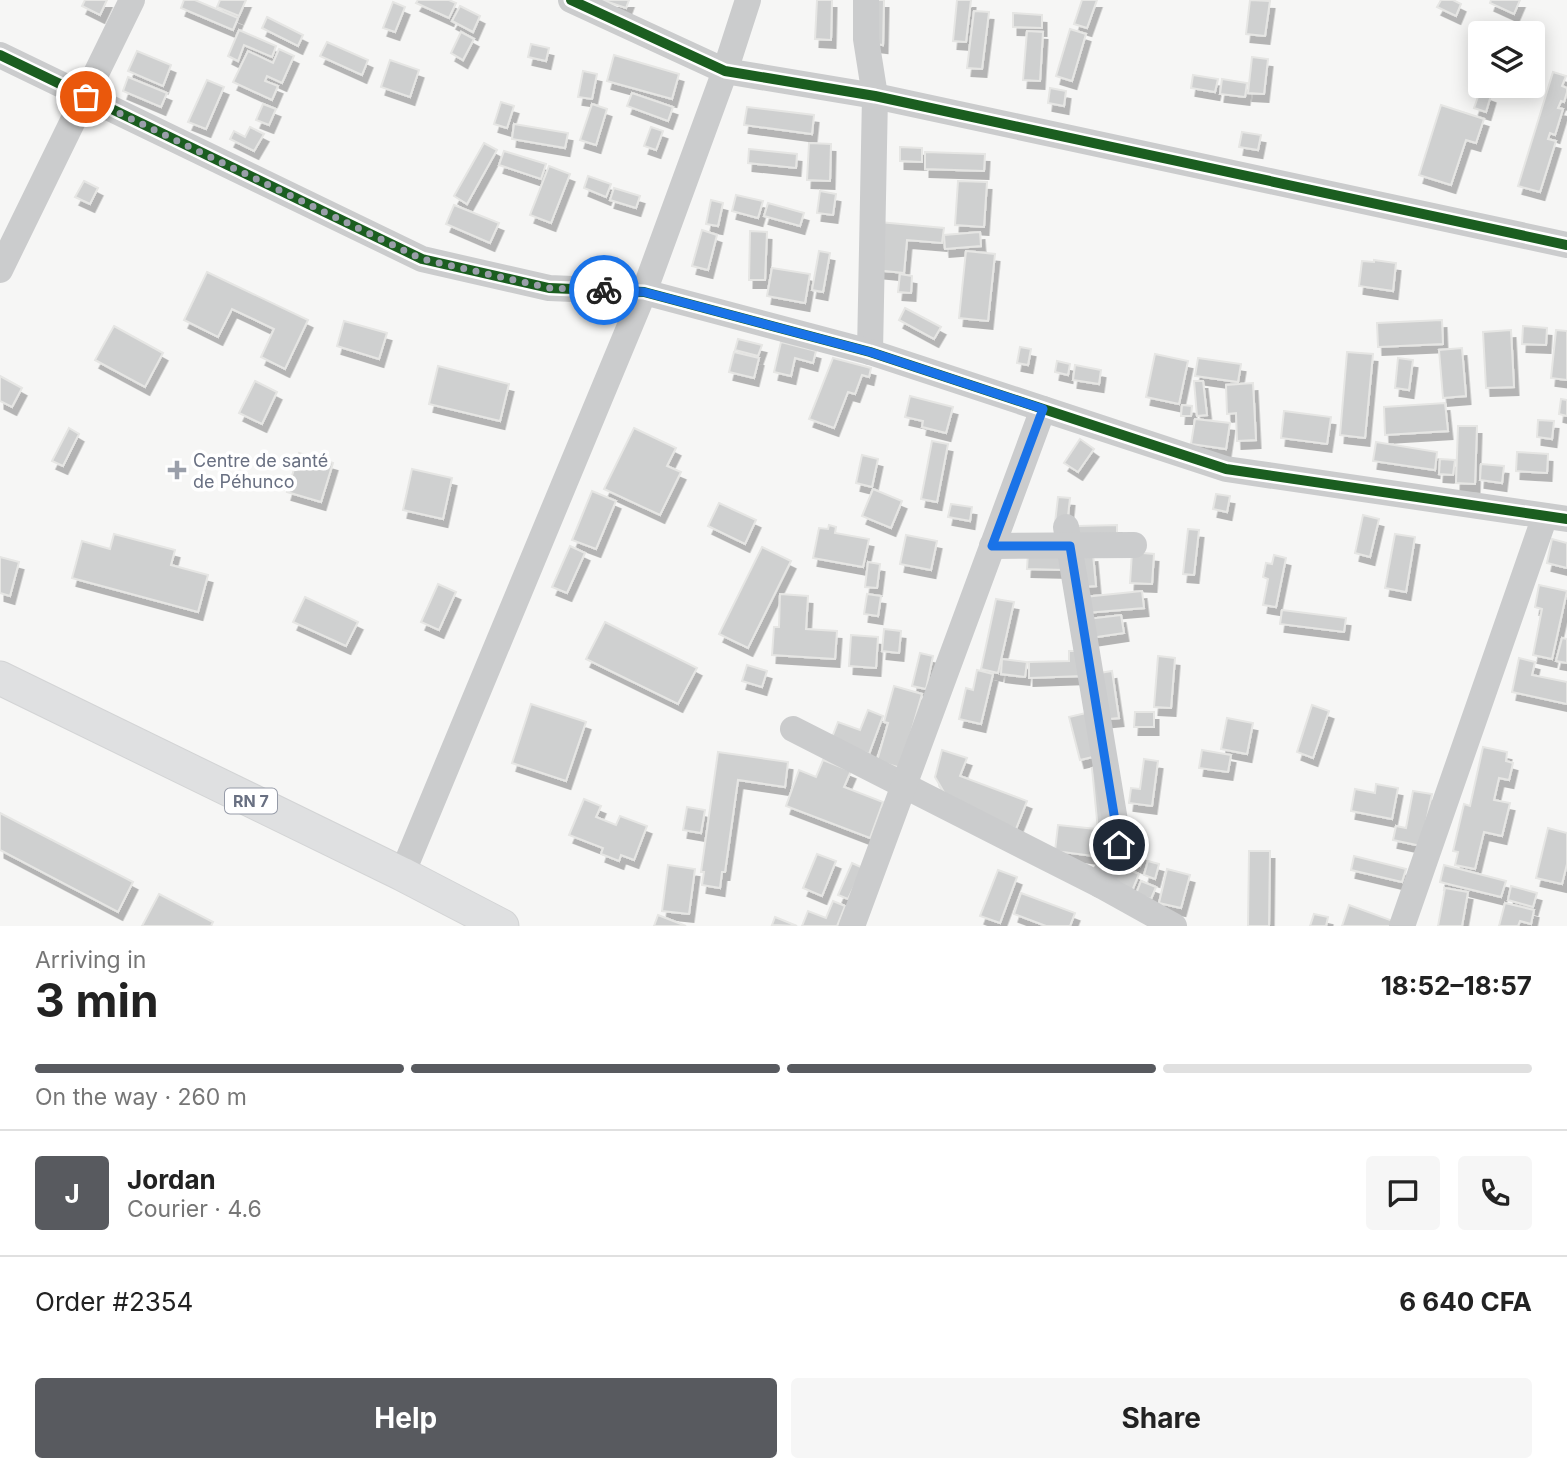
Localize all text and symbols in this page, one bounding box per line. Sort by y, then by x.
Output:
map controls [1468,21,1545,98]
button: layers [1468,21,1545,98]
pin [56,67,116,127]
icon: bag [67,78,105,116]
courier [569,255,639,325]
icon: bike [585,271,623,309]
place label: Centre de santé de Péhunco [193,450,328,492]
marker: Centre de santé de Péhunco [167,460,187,480]
road number: RN 7 [225,788,277,814]
pin [1089,815,1149,875]
icon: home [1100,826,1138,864]
text: Arriving in [35,946,146,974]
text: 18:52–18:57 [1381,970,1532,1001]
text: 3 min [35,972,159,1028]
text: On the way · 260 m [35,1083,247,1111]
button: chat [1366,1156,1440,1230]
button: phone [1458,1156,1532,1230]
text: Jordan [127,1164,216,1195]
text: J [64,1178,80,1209]
text: Courier · 4.6 [127,1195,262,1223]
text: Order #2354 [35,1286,193,1317]
text: 6 640 CFA [1399,1286,1532,1317]
button: Help [35,1378,777,1458]
button: Share [791,1378,1532,1458]

